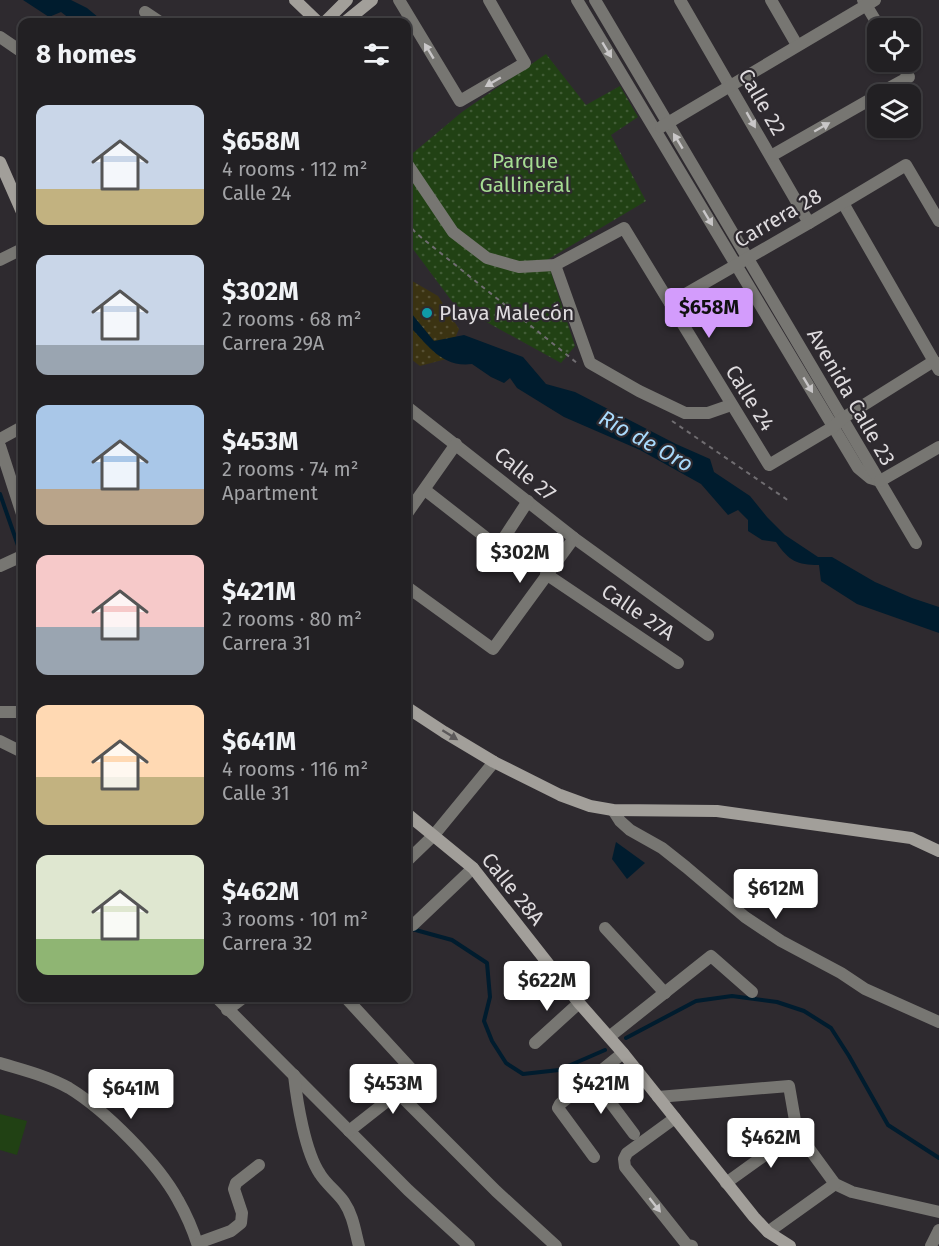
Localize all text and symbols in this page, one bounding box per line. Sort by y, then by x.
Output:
map controls [867,18,921,138]
button: locate [867,18,921,72]
icon: filters [360,38,393,71]
text: 8 homes [36,39,136,70]
one-way arrow [602,42,613,58]
one-way arrow [424,43,435,59]
street label: Calle 22 [733,64,791,140]
one-way arrow [484,77,501,87]
button: layers [867,84,921,138]
one-way arrow [745,112,756,128]
one-way arrow [814,122,831,132]
text: $658M [222,126,300,157]
icon: home [84,129,156,201]
one-way arrow [673,133,684,149]
park label: Parque Gallineral [479,148,571,198]
text: 4 rooms · 112 m² [222,157,368,181]
text: Calle 24 [222,181,292,205]
street label: Carrera 28 [730,183,826,253]
one-way arrow [702,210,713,226]
text: $302M [222,276,299,307]
icon: home [84,279,156,351]
pin: $658M [667,288,751,339]
text: $658M [679,295,739,319]
place label: Playa Malecón [439,300,574,326]
marker: Playa Malecón [420,306,434,320]
text: 2 rooms · 68 m² [222,307,362,331]
street label: Avenida Calle 23 [801,324,901,470]
text: Carrera 29A [222,331,324,355]
street label: Calle 24 [720,360,780,436]
one-way arrow [802,377,813,393]
water label: Río de Oro [594,404,698,478]
text: $453M [222,426,298,457]
icon: home [84,429,156,501]
street label: Calle 27 [489,441,561,507]
text: 2 rooms · 74 m² [222,457,359,481]
text: Apartment [222,481,318,505]
pin: $302M [478,533,562,584]
text: $302M [491,540,549,564]
text: $421M [222,576,296,607]
street label: Calle 27A [596,578,680,646]
icon: home [84,579,156,651]
text: 2 rooms · 80 m² [222,607,362,631]
text: Carrera 31 [222,631,311,655]
text: $641M [222,726,296,757]
icon: home [84,729,156,801]
one-way arrow [442,730,458,741]
text: 4 rooms · 116 m² [222,757,368,781]
text: Calle 31 [222,781,290,805]
street label: Calle 28A [476,847,550,931]
pin: $612M [734,869,818,920]
text: $462M [222,876,299,907]
text: $612M [748,876,804,900]
icon: home [84,879,156,951]
text: 3 rooms · 101 m² [222,907,368,931]
text: Carrera 32 [222,931,313,955]
pin: $622M [505,961,589,1012]
text: $622M [518,968,576,992]
pin: $453M [351,1064,435,1115]
pin: $421M [559,1064,643,1115]
pin: $641M [89,1069,173,1120]
text: $453M [364,1071,422,1095]
text: $421M [573,1071,629,1095]
text: $641M [102,1076,160,1100]
pin: $462M [729,1118,813,1169]
text: $462M [741,1125,801,1149]
one-way arrow [648,1197,661,1213]

